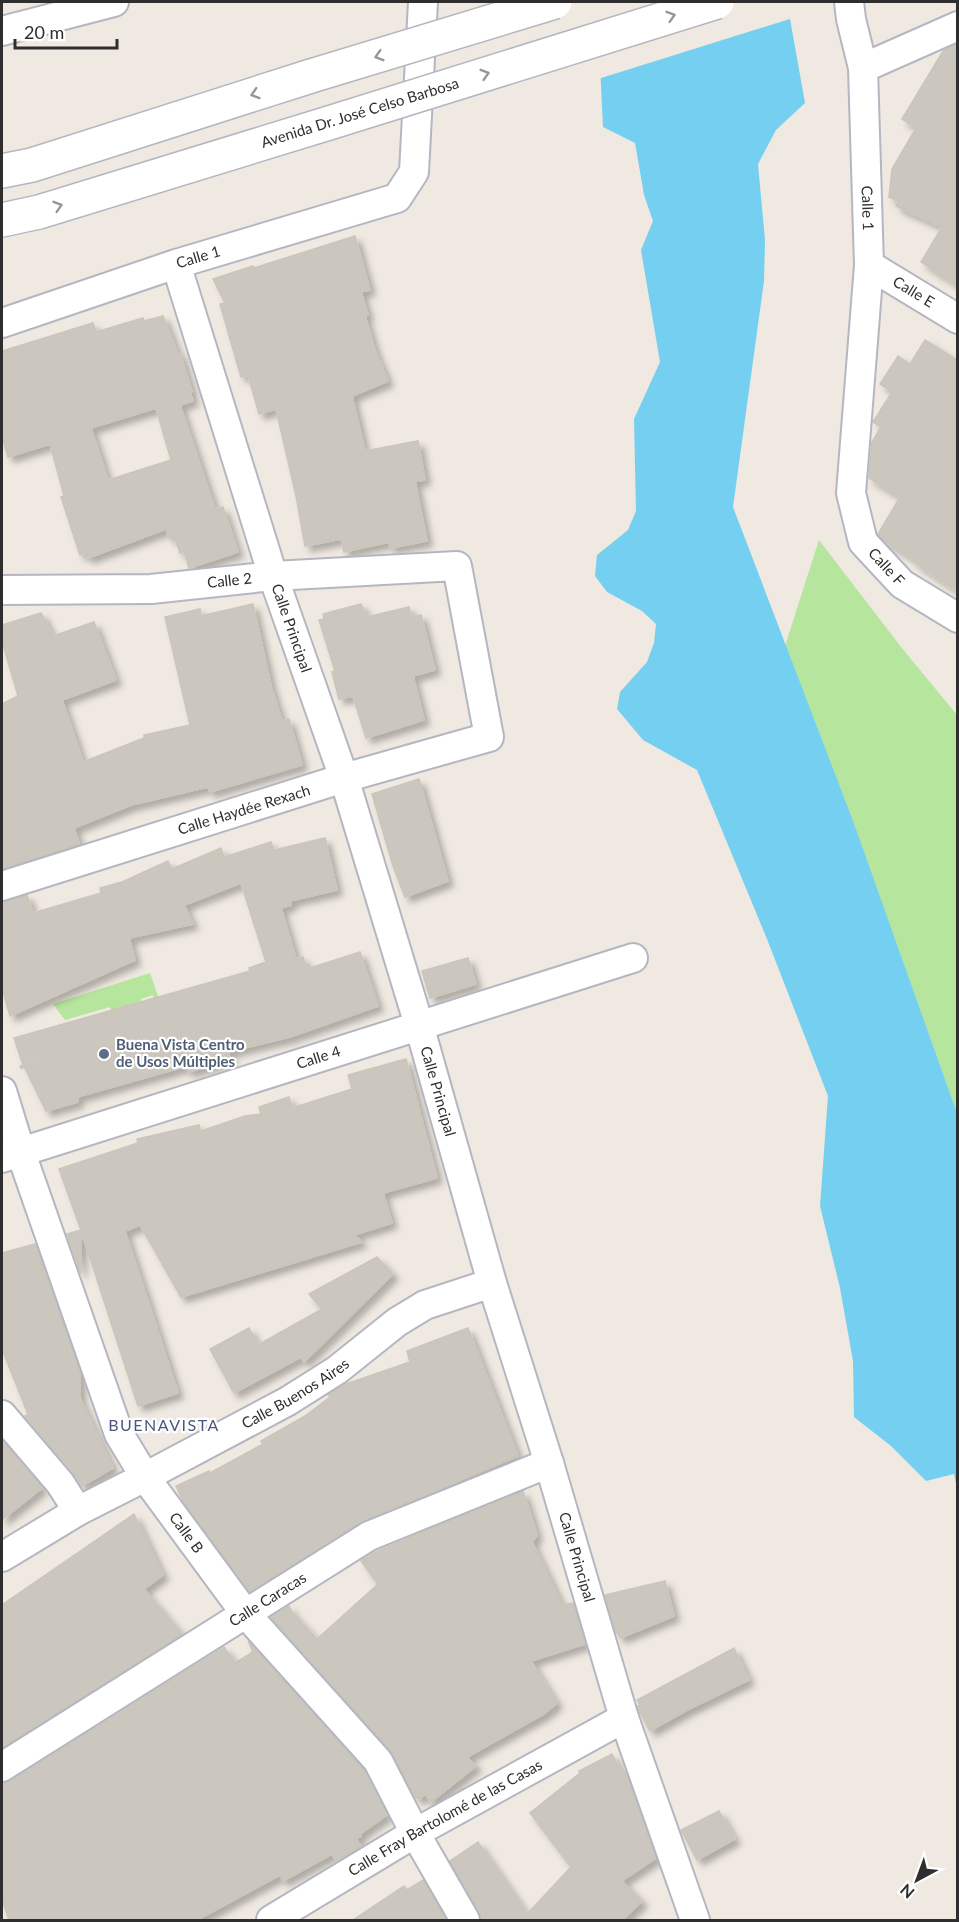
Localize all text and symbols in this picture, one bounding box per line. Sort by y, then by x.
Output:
one-way arrow [665,11,676,23]
scale bar [15,12,117,50]
text: 20 m [24,21,64,43]
one-way arrow [374,48,385,61]
one-way arrow [479,69,490,81]
street label: Avenida Dr. José Celso Barbosa [259,73,461,151]
one-way arrow [250,87,261,99]
street label: Calle 1 [859,185,878,231]
one-way arrow [52,201,63,213]
street label: Calle 1 [174,241,222,271]
street label: Calle E [890,272,938,310]
street label: Calle F [865,544,909,589]
street label: Calle 2 [206,568,253,591]
street label: Calle Principal [268,581,316,675]
street label: Calle Haydée Rexach [175,780,312,838]
place label: Buena Vista Centro de Usos Múltiples [116,1035,245,1070]
street label: Calle 4 [294,1041,343,1072]
street label: Calle Principal [417,1044,460,1138]
marker: Buena Vista Centro de Usos Múltiples [97,1047,111,1061]
street label: Calle Buenos Aires [238,1354,352,1432]
district label: BUENAVISTA [108,1415,220,1434]
street label: Calle B [166,1508,208,1556]
street label: Calle Principal [556,1510,599,1604]
street label: Calle Caracas [225,1568,309,1630]
street label: Calle Fray Bartolomé de las Casas [345,1755,545,1879]
north arrow [887,1850,947,1910]
text: N [896,1880,918,1903]

